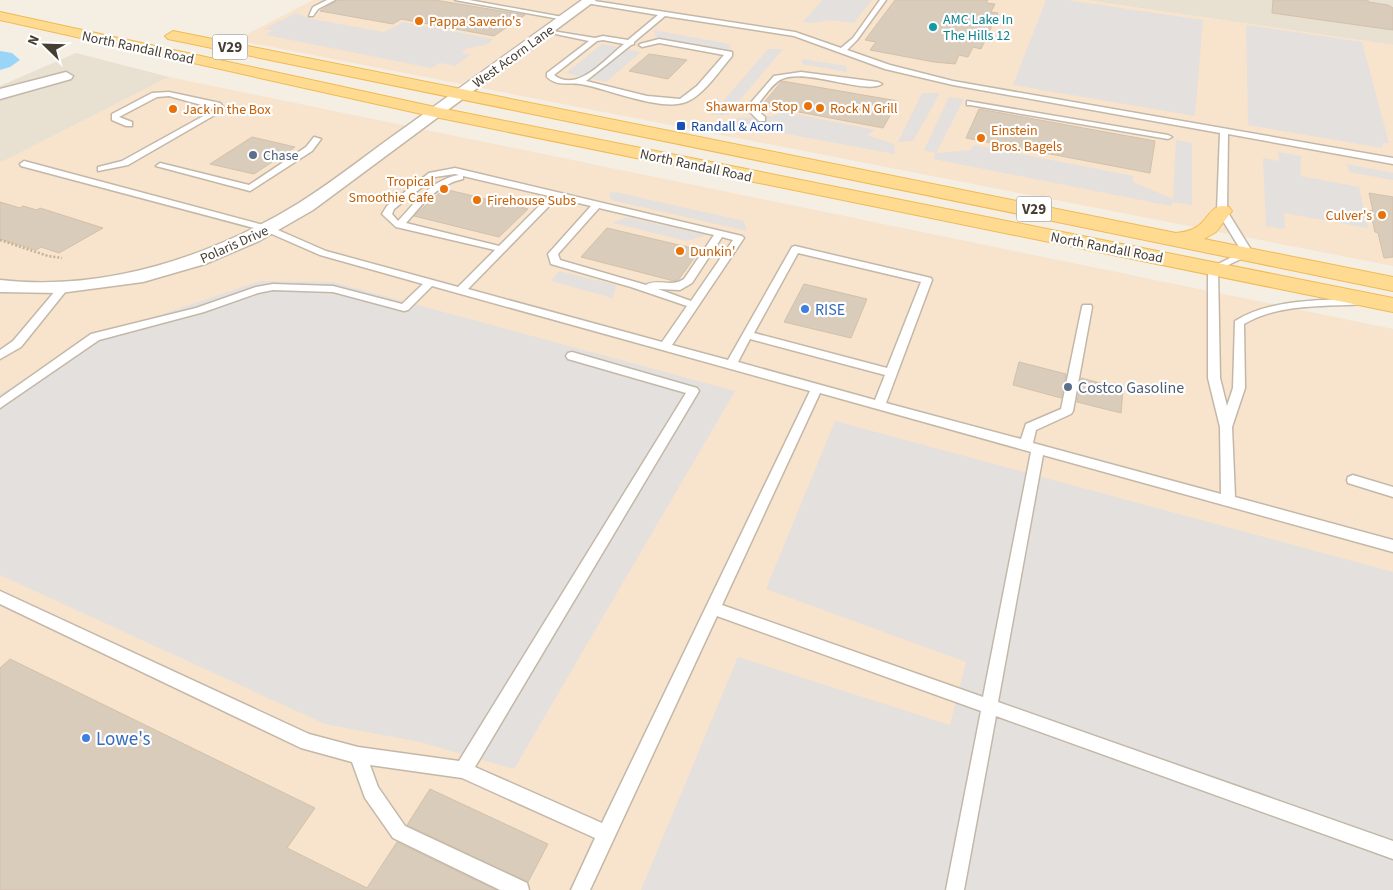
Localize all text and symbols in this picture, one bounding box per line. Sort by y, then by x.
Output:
place label: AMC Lake In The Hills 12 [943,10,1013,46]
place label: Pappa Saverio's [429,12,521,32]
marker: Pappa Saverio's [413,15,425,27]
north arrow [20,20,70,70]
street label: West Acorn Lane [469,20,558,93]
marker: AMC Lake In The Hills 12 [927,21,939,33]
street label: North Randall Road [80,26,196,70]
text: N [23,32,45,49]
road number: V29 [212,34,248,60]
place label: Shawarma Stop [706,97,798,117]
place label: Rock N Grill [830,99,898,119]
place label: Jack in the Box [183,100,271,120]
marker: Shawarma Stop [802,100,814,112]
marker: Rock N Grill [814,102,826,114]
marker: Jack in the Box [167,103,179,115]
place label: Randall & Acorn [691,117,784,137]
marker: Randall & Acorn [675,120,687,132]
place label: Einstein Bros. Bagels [991,121,1062,157]
marker: Einstein Bros. Bagels [975,132,987,144]
street label: North Randall Road [638,144,754,188]
place label: Chase [263,146,299,166]
marker: Chase [247,149,259,161]
place label: Tropical Smoothie Cafe [349,172,434,208]
marker: Tropical Smoothie Cafe [438,183,450,195]
place label: Firehouse Subs [487,191,576,211]
marker: Firehouse Subs [471,194,483,206]
road number: V29 [1016,196,1052,222]
place label: Culver's [1326,206,1372,226]
marker: Culver's [1376,209,1388,221]
street label: Polaris Drive [197,221,272,269]
street label: North Randall Road [1049,227,1165,269]
place label: Dunkin' [690,242,735,262]
marker: Dunkin' [674,245,686,257]
place label: RISE [815,299,845,321]
marker: RISE [799,303,811,315]
place label: Costco Gasoline [1078,377,1184,399]
marker: Costco Gasoline [1062,381,1074,393]
place label: Lowe's [96,726,151,753]
marker: Lowe's [80,732,92,744]

